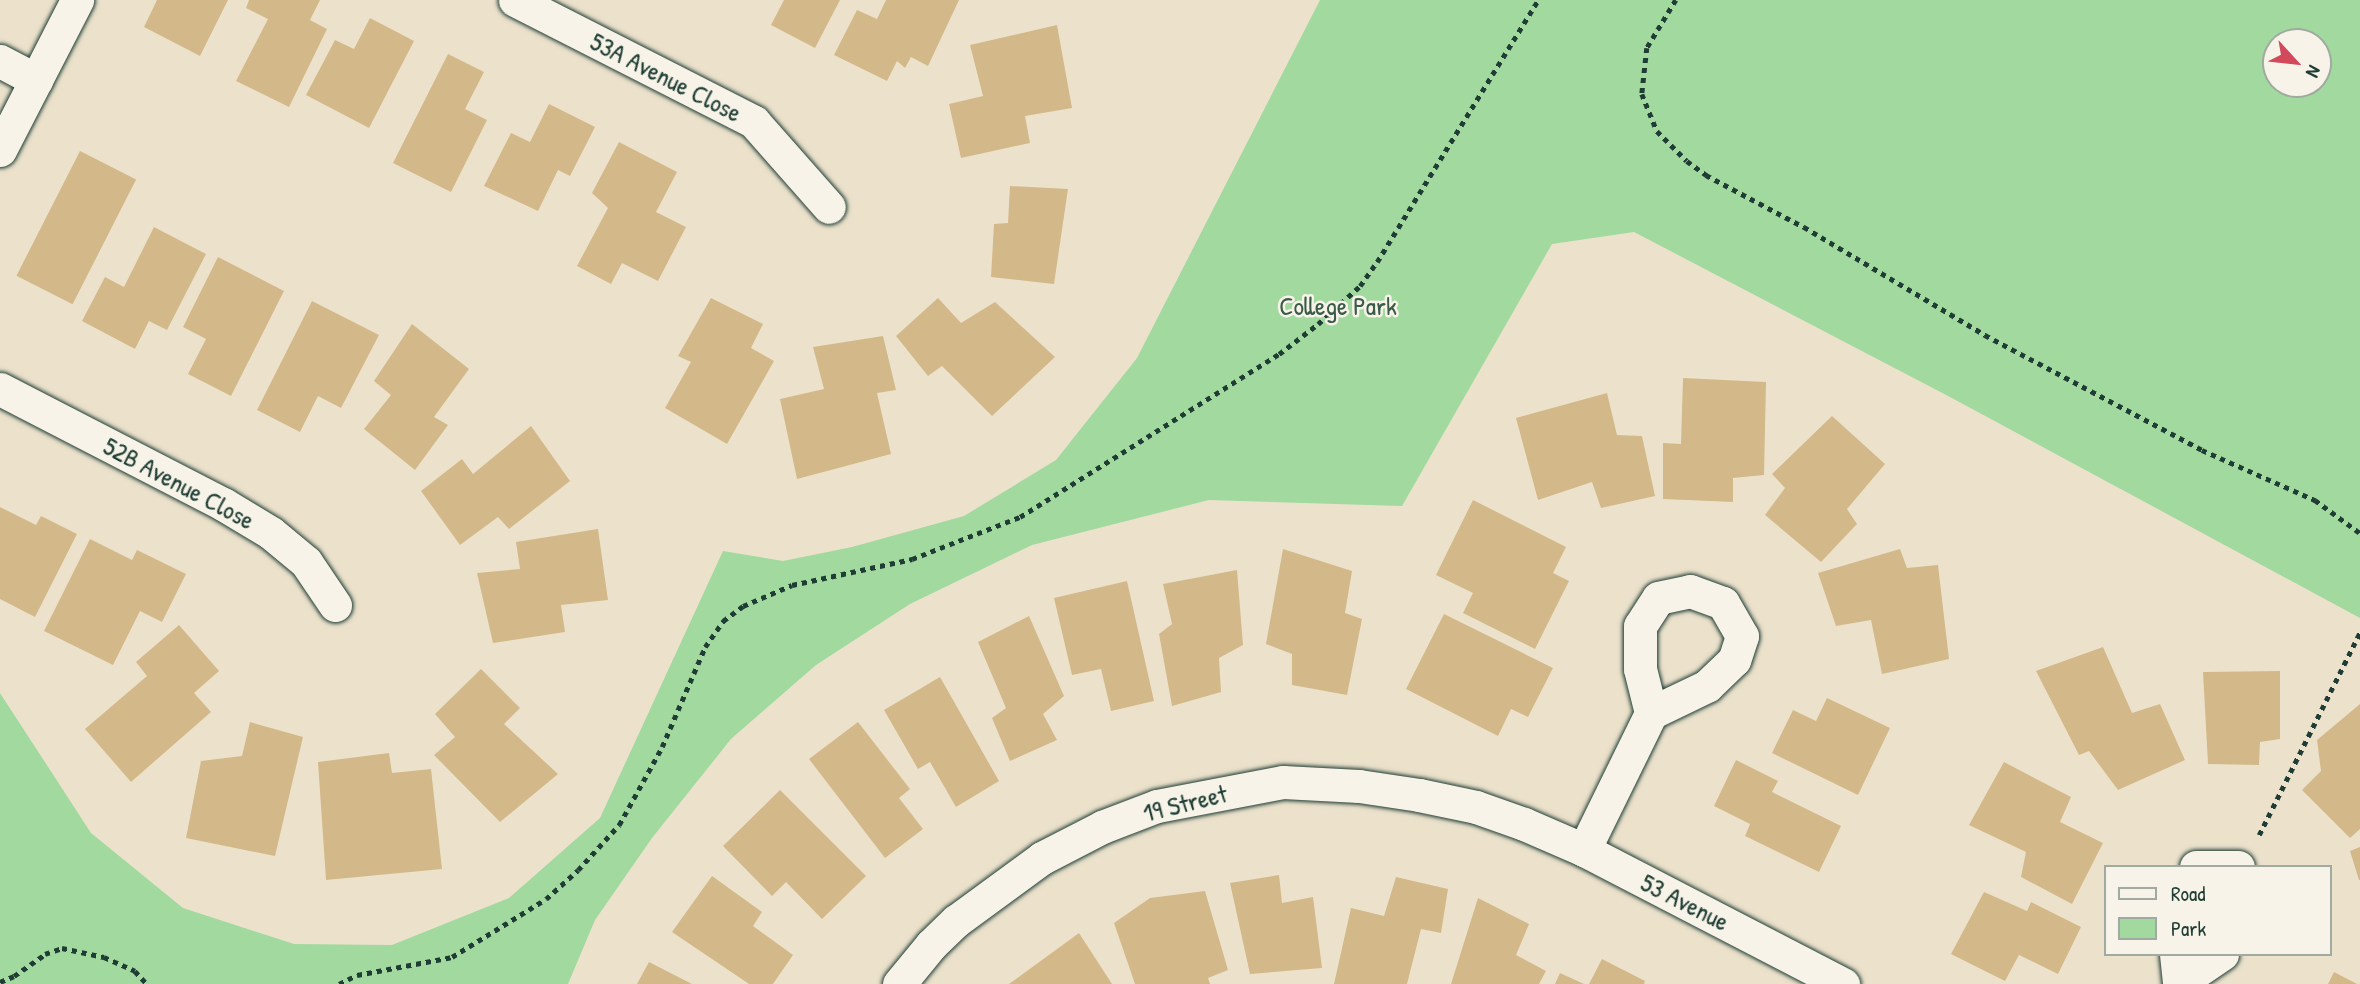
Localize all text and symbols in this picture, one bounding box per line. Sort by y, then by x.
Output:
street label: 53A Avenue Close [585,26,747,128]
north arrow [2262,28,2332,98]
text: N [2300,61,2328,82]
park label: College Park [1279,290,1397,322]
street label: 52B Avenue Close [98,430,260,536]
street label: 19 Street [1140,778,1230,828]
legend [2104,865,2332,956]
street label: 53 Avenue [1636,867,1734,937]
text: Road [2171,879,2205,908]
text: Park [2171,914,2206,943]

